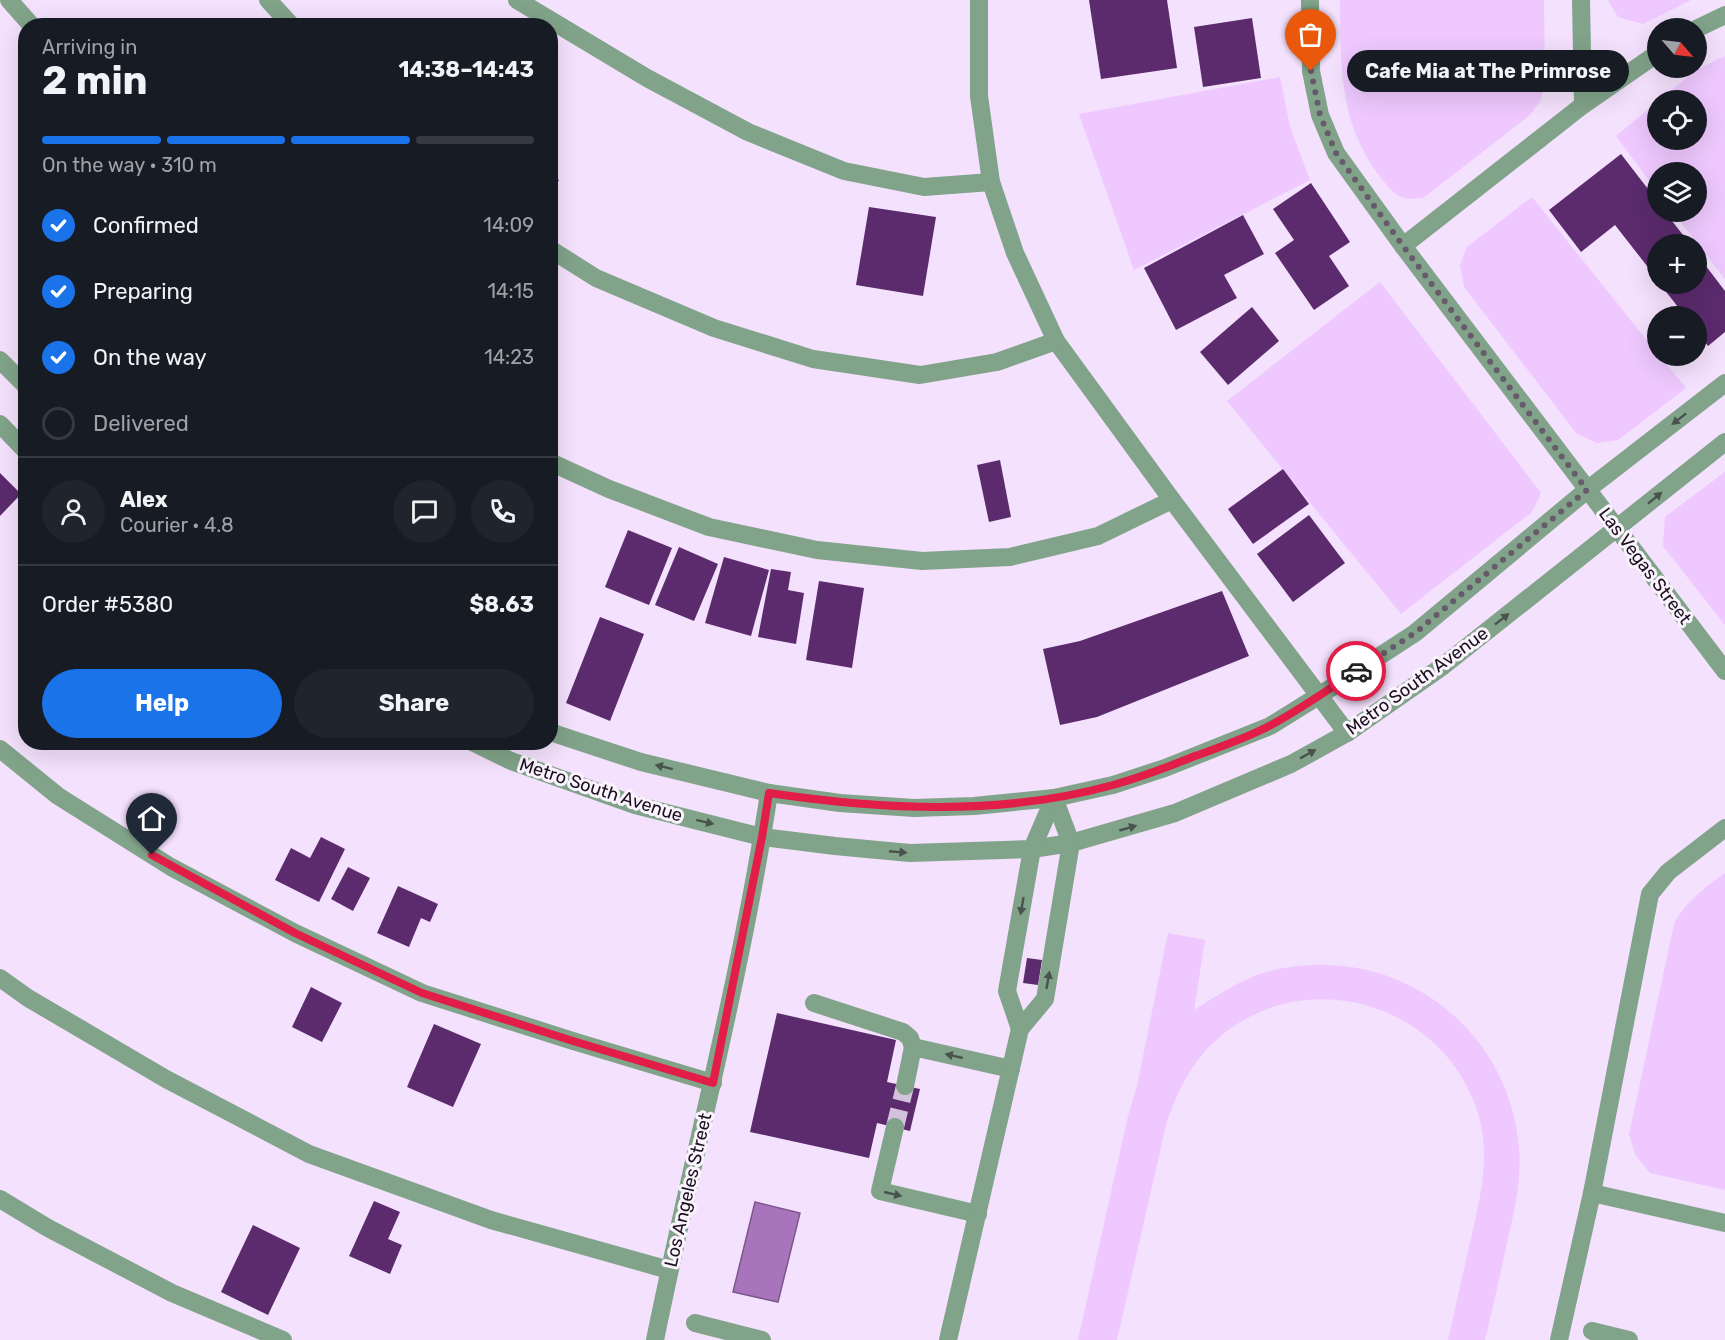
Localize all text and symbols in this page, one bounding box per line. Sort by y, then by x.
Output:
pin [1285,9,1336,71]
icon: bag [1294,18,1327,51]
north arrow [1647,18,1707,78]
map controls [1647,18,1707,366]
text: Arriving in [42,35,137,59]
callout: Cafe Mia at The Primrose [1347,50,1629,92]
text: 14:38–14:43 [398,56,534,83]
text: 2 min [42,58,148,104]
text: Cafe Mia at The Primrose [1365,59,1611,83]
button: locate [1647,90,1707,150]
text: On the way · 310 m [42,153,217,177]
button: layers [1647,162,1707,222]
icon: check [42,209,75,242]
text: Confirmed [93,212,199,239]
text: 14:09 [483,213,534,237]
button: + [1647,234,1707,294]
icon: check [42,275,75,308]
text: Preparing [93,278,193,305]
text: 14:15 [487,279,534,303]
button: − [1647,306,1707,366]
icon: check [42,341,75,374]
text: On the way [93,344,207,371]
text: 14:23 [484,345,534,369]
text: Delivered [93,410,189,437]
one-way arrow [1671,413,1686,425]
button: person [42,480,105,543]
button: chat [393,480,456,543]
button: phone [471,480,534,543]
text: Alex [120,486,168,513]
one-way arrow [1647,491,1663,504]
street label: Las Vegas Street [1594,503,1696,629]
text: Courier · 4.8 [120,513,234,537]
text: Order #5380 [42,591,173,618]
text: $8.63 [470,591,534,618]
one-way arrow [1494,612,1510,625]
street label: Metro South Avenue [1342,622,1492,740]
courier [1326,641,1386,701]
icon: car [1340,655,1373,688]
button: Help [42,669,282,738]
button: Share [294,669,534,738]
one-way arrow [1300,749,1317,759]
street label: Metro South Avenue [517,753,685,827]
one-way arrow [655,762,673,772]
pin [126,793,177,855]
icon: home [135,802,168,835]
one-way arrow [696,818,715,828]
one-way arrow [1119,823,1137,832]
one-way arrow [888,847,907,857]
one-way arrow [1017,897,1026,916]
one-way arrow [1044,970,1053,989]
one-way arrow [945,1051,963,1061]
street label: Los Angeles Street [660,1111,716,1269]
one-way arrow [884,1190,902,1200]

